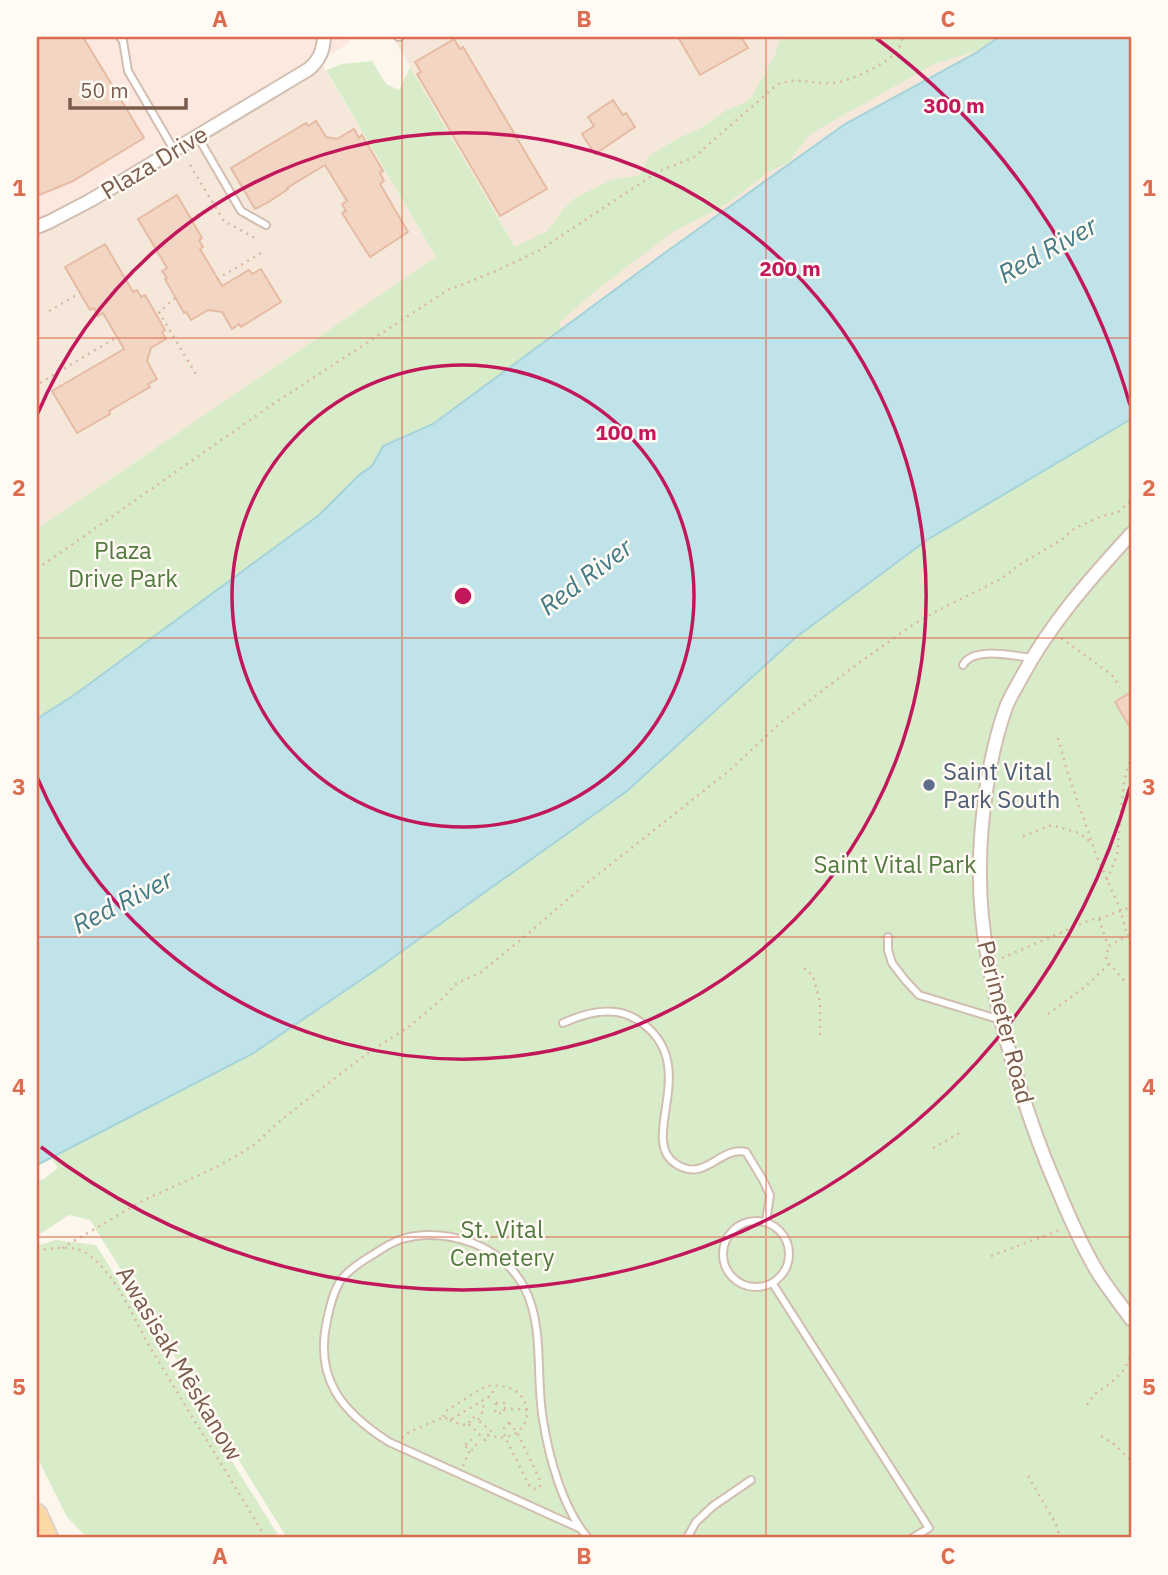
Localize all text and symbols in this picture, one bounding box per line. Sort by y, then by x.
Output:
text: A [212,3,228,33]
text: B [576,3,592,33]
text: C [941,3,956,33]
scale bar [70,66,186,110]
text: 50 m [80,76,129,104]
text: 300 m [923,91,985,119]
street label: Plaza Drive [95,118,213,206]
text: 1 [12,172,26,202]
text: 1 [1142,172,1156,202]
water label: Red River [991,207,1104,290]
text: 200 m [759,254,821,282]
text: 100 m [595,418,657,446]
text: 2 [12,472,26,502]
text: 2 [1142,472,1156,502]
water label: Red River [532,529,640,622]
park label: Plaza Drive Park [68,534,178,594]
centre of rings [451,584,475,608]
place label: Saint Vital Park South [943,755,1060,815]
text: 3 [12,771,26,801]
text: 3 [1142,771,1156,801]
marker: Saint Vital Park South [921,777,937,793]
park label: Saint Vital Park [813,848,977,880]
water label: Red River [66,861,179,941]
street label: Perimeter Road [970,937,1042,1107]
text: 4 [12,1071,26,1101]
text: 4 [1142,1071,1156,1101]
park label: St. Vital Cemetery [450,1213,554,1273]
street label: Awasisak Mēskanow [109,1260,251,1466]
text: 5 [12,1371,26,1401]
text: 5 [1142,1371,1156,1401]
text: A [212,1540,228,1570]
text: B [576,1540,592,1570]
text: C [941,1540,956,1570]

